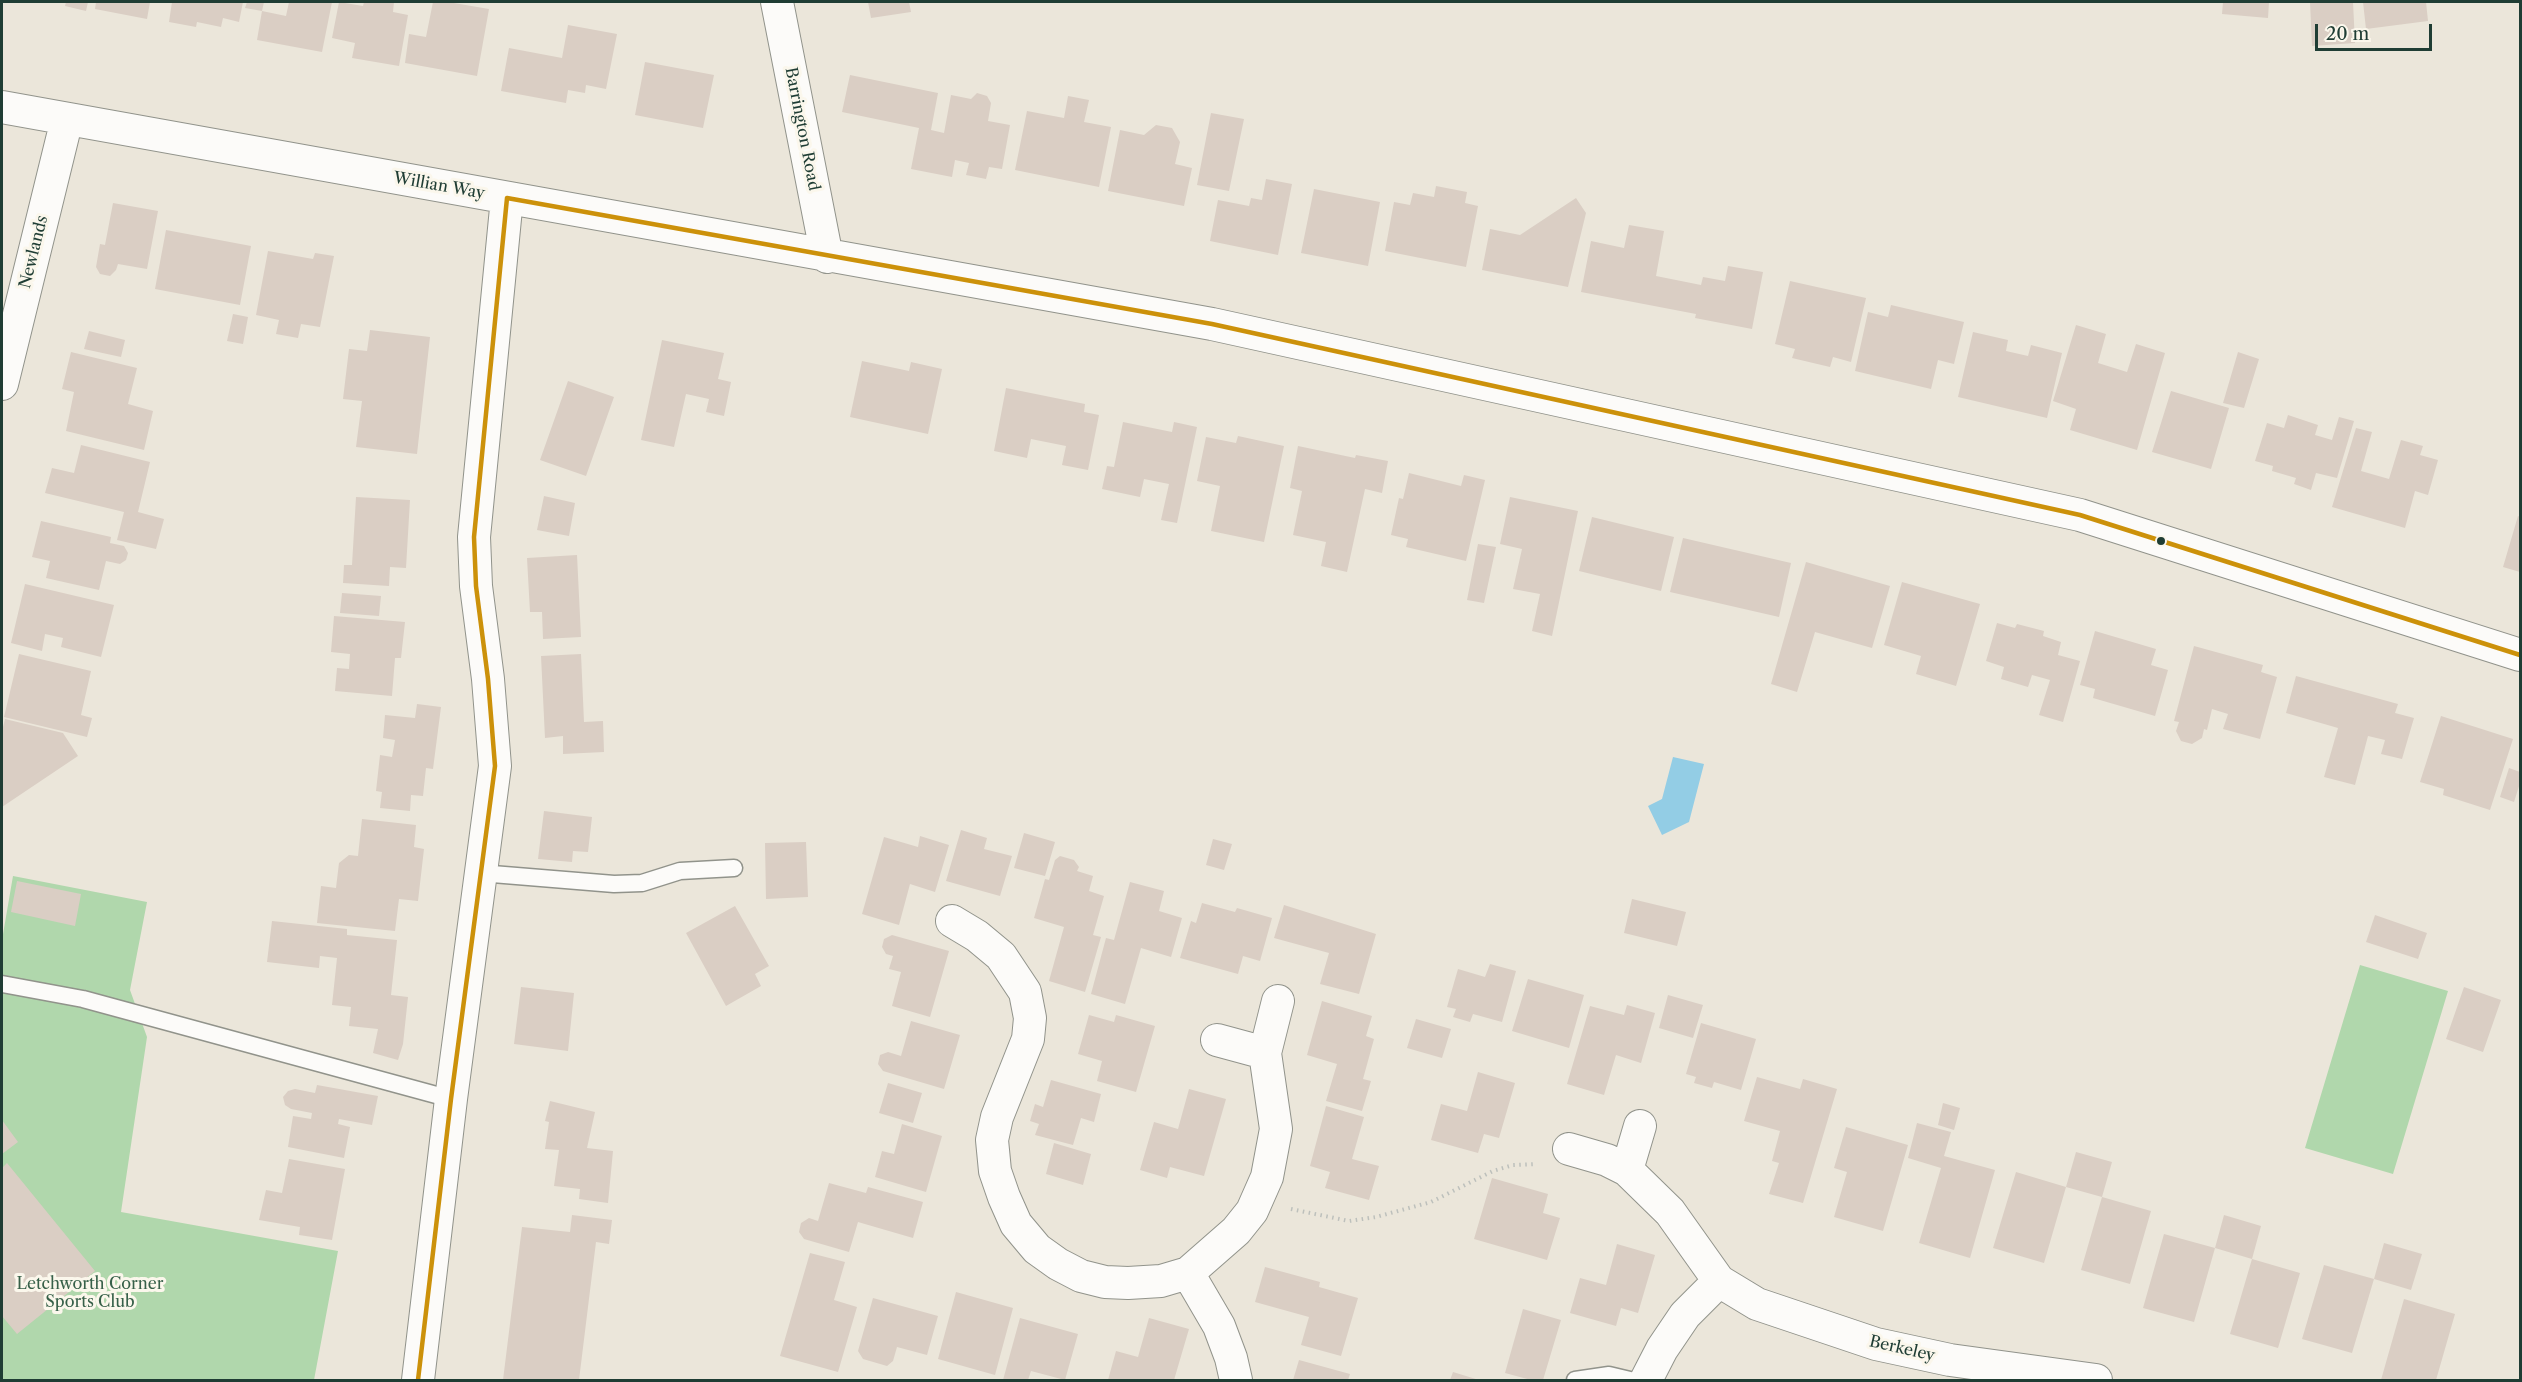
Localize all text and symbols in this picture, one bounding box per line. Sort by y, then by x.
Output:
scale bar [2318,12,2435,50]
text: 20 m [2326,23,2369,45]
street label: Barrington Road [781,65,823,193]
street label: Willian Way [392,169,486,203]
street label: Newlands [16,213,52,291]
unlabelled marker [2155,535,2167,547]
park label: Letchworth Corner Sports Club [17,1274,163,1312]
street label: Berkeley [1867,1332,1937,1366]

